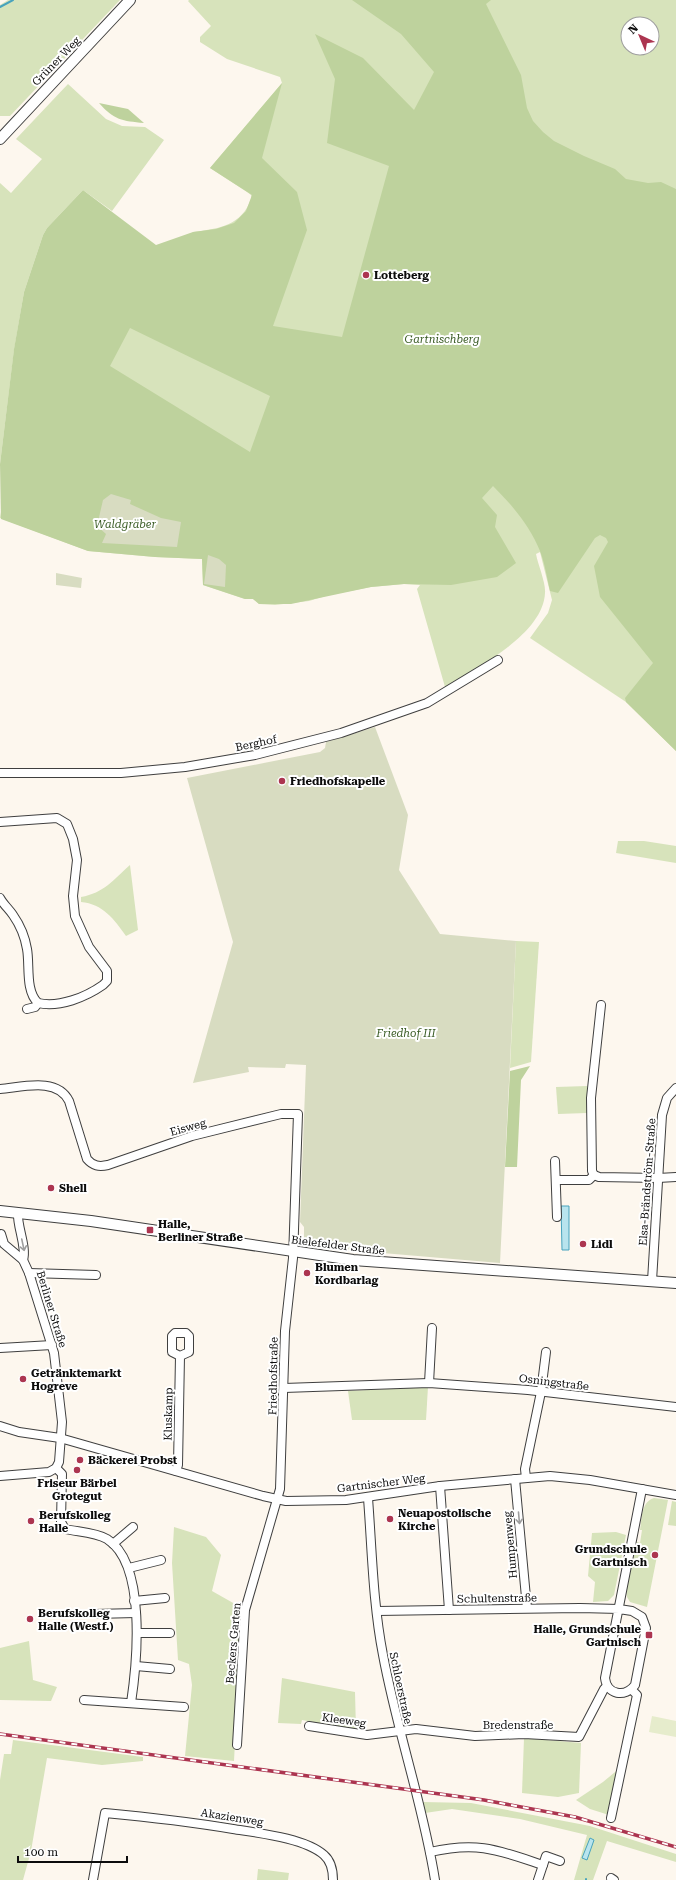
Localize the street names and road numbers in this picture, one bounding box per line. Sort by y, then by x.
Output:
street label: Grüner Weg [30,34,84,89]
street label: Berghof [234,733,279,754]
street label: Eisweg [169,1116,208,1139]
street label: Elsa-Brändström-Straße [637,1118,658,1246]
street label: Bielefelder Straße [290,1233,386,1258]
street label: Berliner Straße [34,1269,69,1349]
street label: Friedhofstraße [266,1337,281,1415]
street label: Osningstraße [518,1372,590,1393]
street label: Kluskamp [162,1387,175,1441]
street label: Gartnischer Weg [336,1472,427,1495]
street label: Humpenweg [501,1510,520,1579]
street label: Schultenstraße [457,1591,537,1606]
street label: Beckers Garten [223,1602,244,1684]
street label: Schloerstraße [387,1651,415,1725]
street label: Kleeweg [321,1711,368,1730]
street label: Bredenstraße [483,1719,553,1732]
street label: Akazienweg [200,1806,265,1829]

